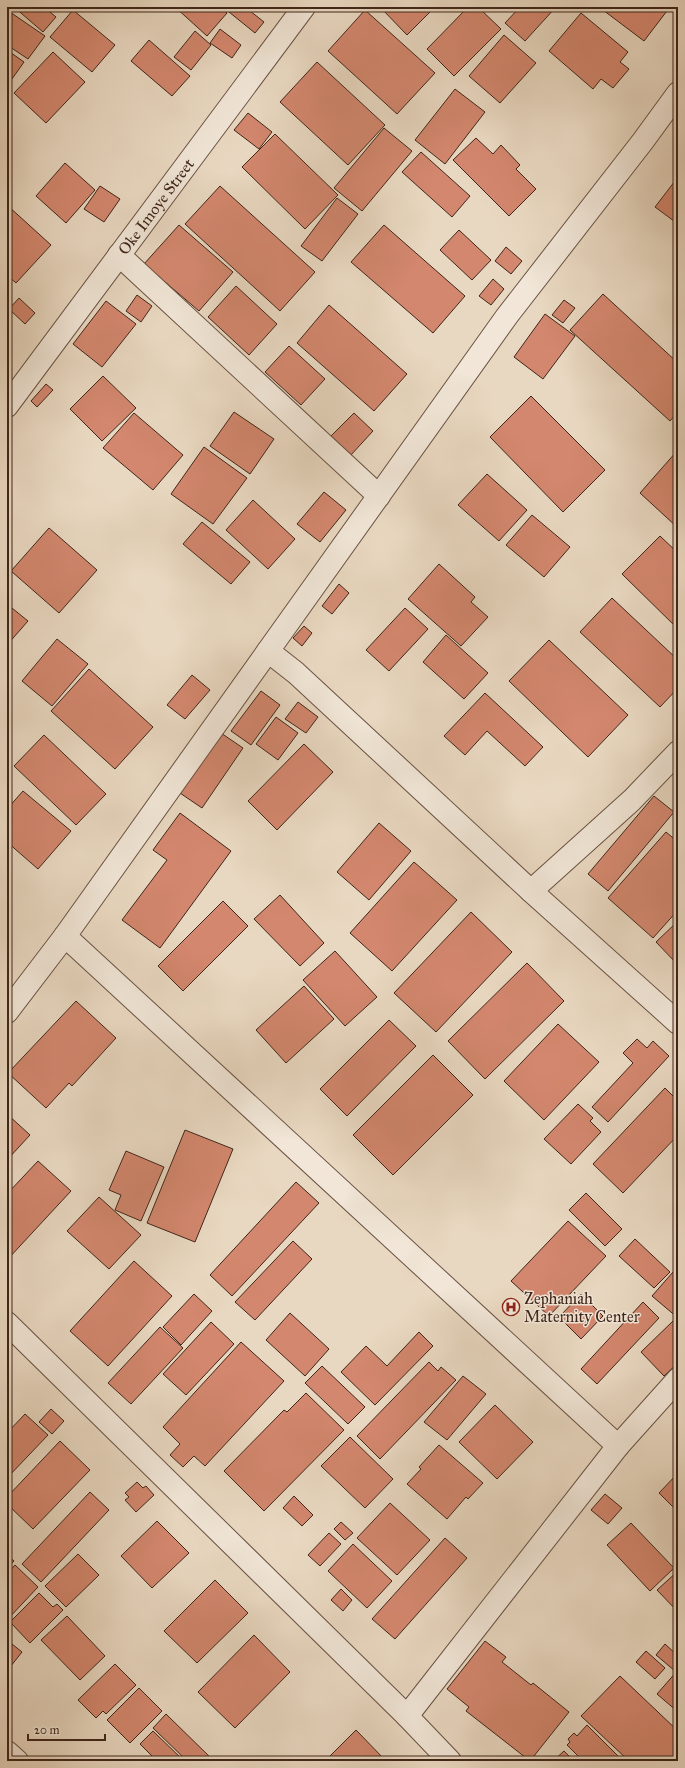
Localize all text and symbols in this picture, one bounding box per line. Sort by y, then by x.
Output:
street label: Oke Imoye Street [114,154,198,258]
place label: Zephaniah Maternity Center [524,1289,640,1326]
hospital icon: Zephaniah Maternity Center [501,1297,521,1317]
scale bar [28,1716,105,1742]
text: 20 m [34,1723,60,1737]

